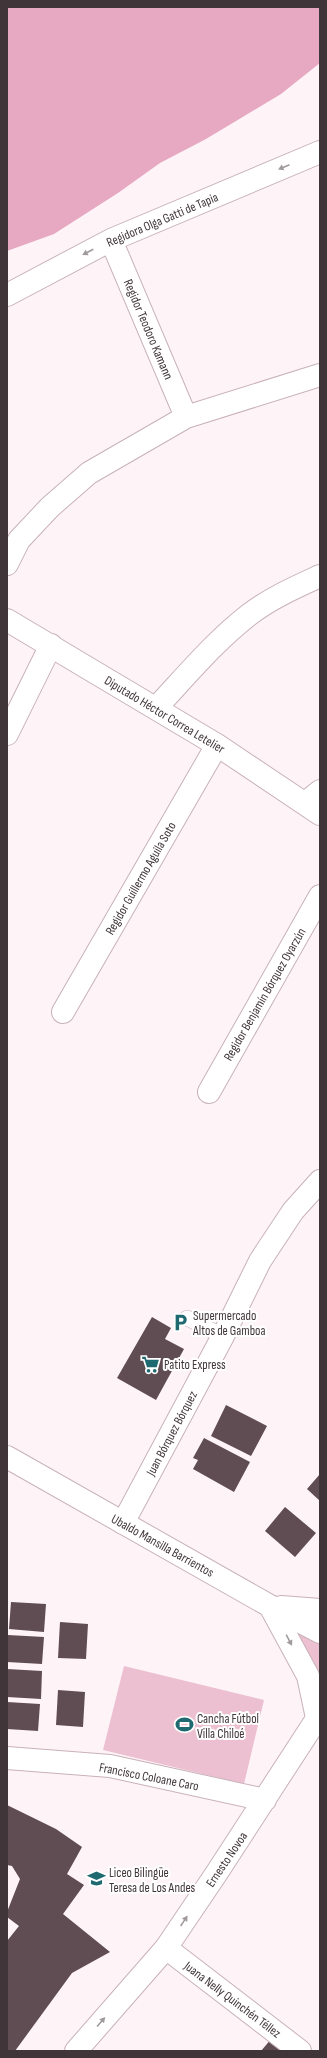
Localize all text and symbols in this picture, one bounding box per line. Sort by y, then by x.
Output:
one-way arrow [278,165,290,171]
street label: Regidora Olga Gatti de Tapia [104,189,221,251]
one-way arrow [82,249,94,256]
street label: Regidor Teodoro Kamann [120,277,176,382]
street label: Diputado Héctor Correa Letelier [101,673,228,757]
street label: Regidor Guillermo Aguila Soto [102,819,180,938]
street label: Regidor Benjamín Bórquez Oyarzún [220,925,309,1064]
place label: Supermercado Altos de Gamboa [192,1308,265,1339]
parking icon: Supermercado Altos de Gamboa [170,1312,190,1332]
supermarket icon: Patito Express [141,1354,161,1374]
place label: Patito Express [164,1357,226,1373]
street label: Juan Bórquez Bórquez [142,1388,201,1479]
street label: Ubaldo Mansilla Barrientos [108,1511,217,1581]
one-way arrow [285,1634,292,1646]
place label: Cancha Fútbol Villa Chiloé [197,1711,259,1742]
sports icon: Cancha Fútbol Villa Chiloé [174,1715,194,1735]
street label: Francisco Coloane Caro [98,1759,200,1794]
street label: Ernesto Novoa [203,1829,251,1890]
place label: Liceo Bilingüe Teresa de Los Andes [109,1865,196,1896]
school or university icon: Liceo Bilingüe Teresa de Los Andes [86,1869,106,1889]
one-way arrow [180,1916,188,1927]
street label: Juana Nelly Quinchén Téllez [180,1957,284,2042]
one-way arrow [97,2016,106,2027]

